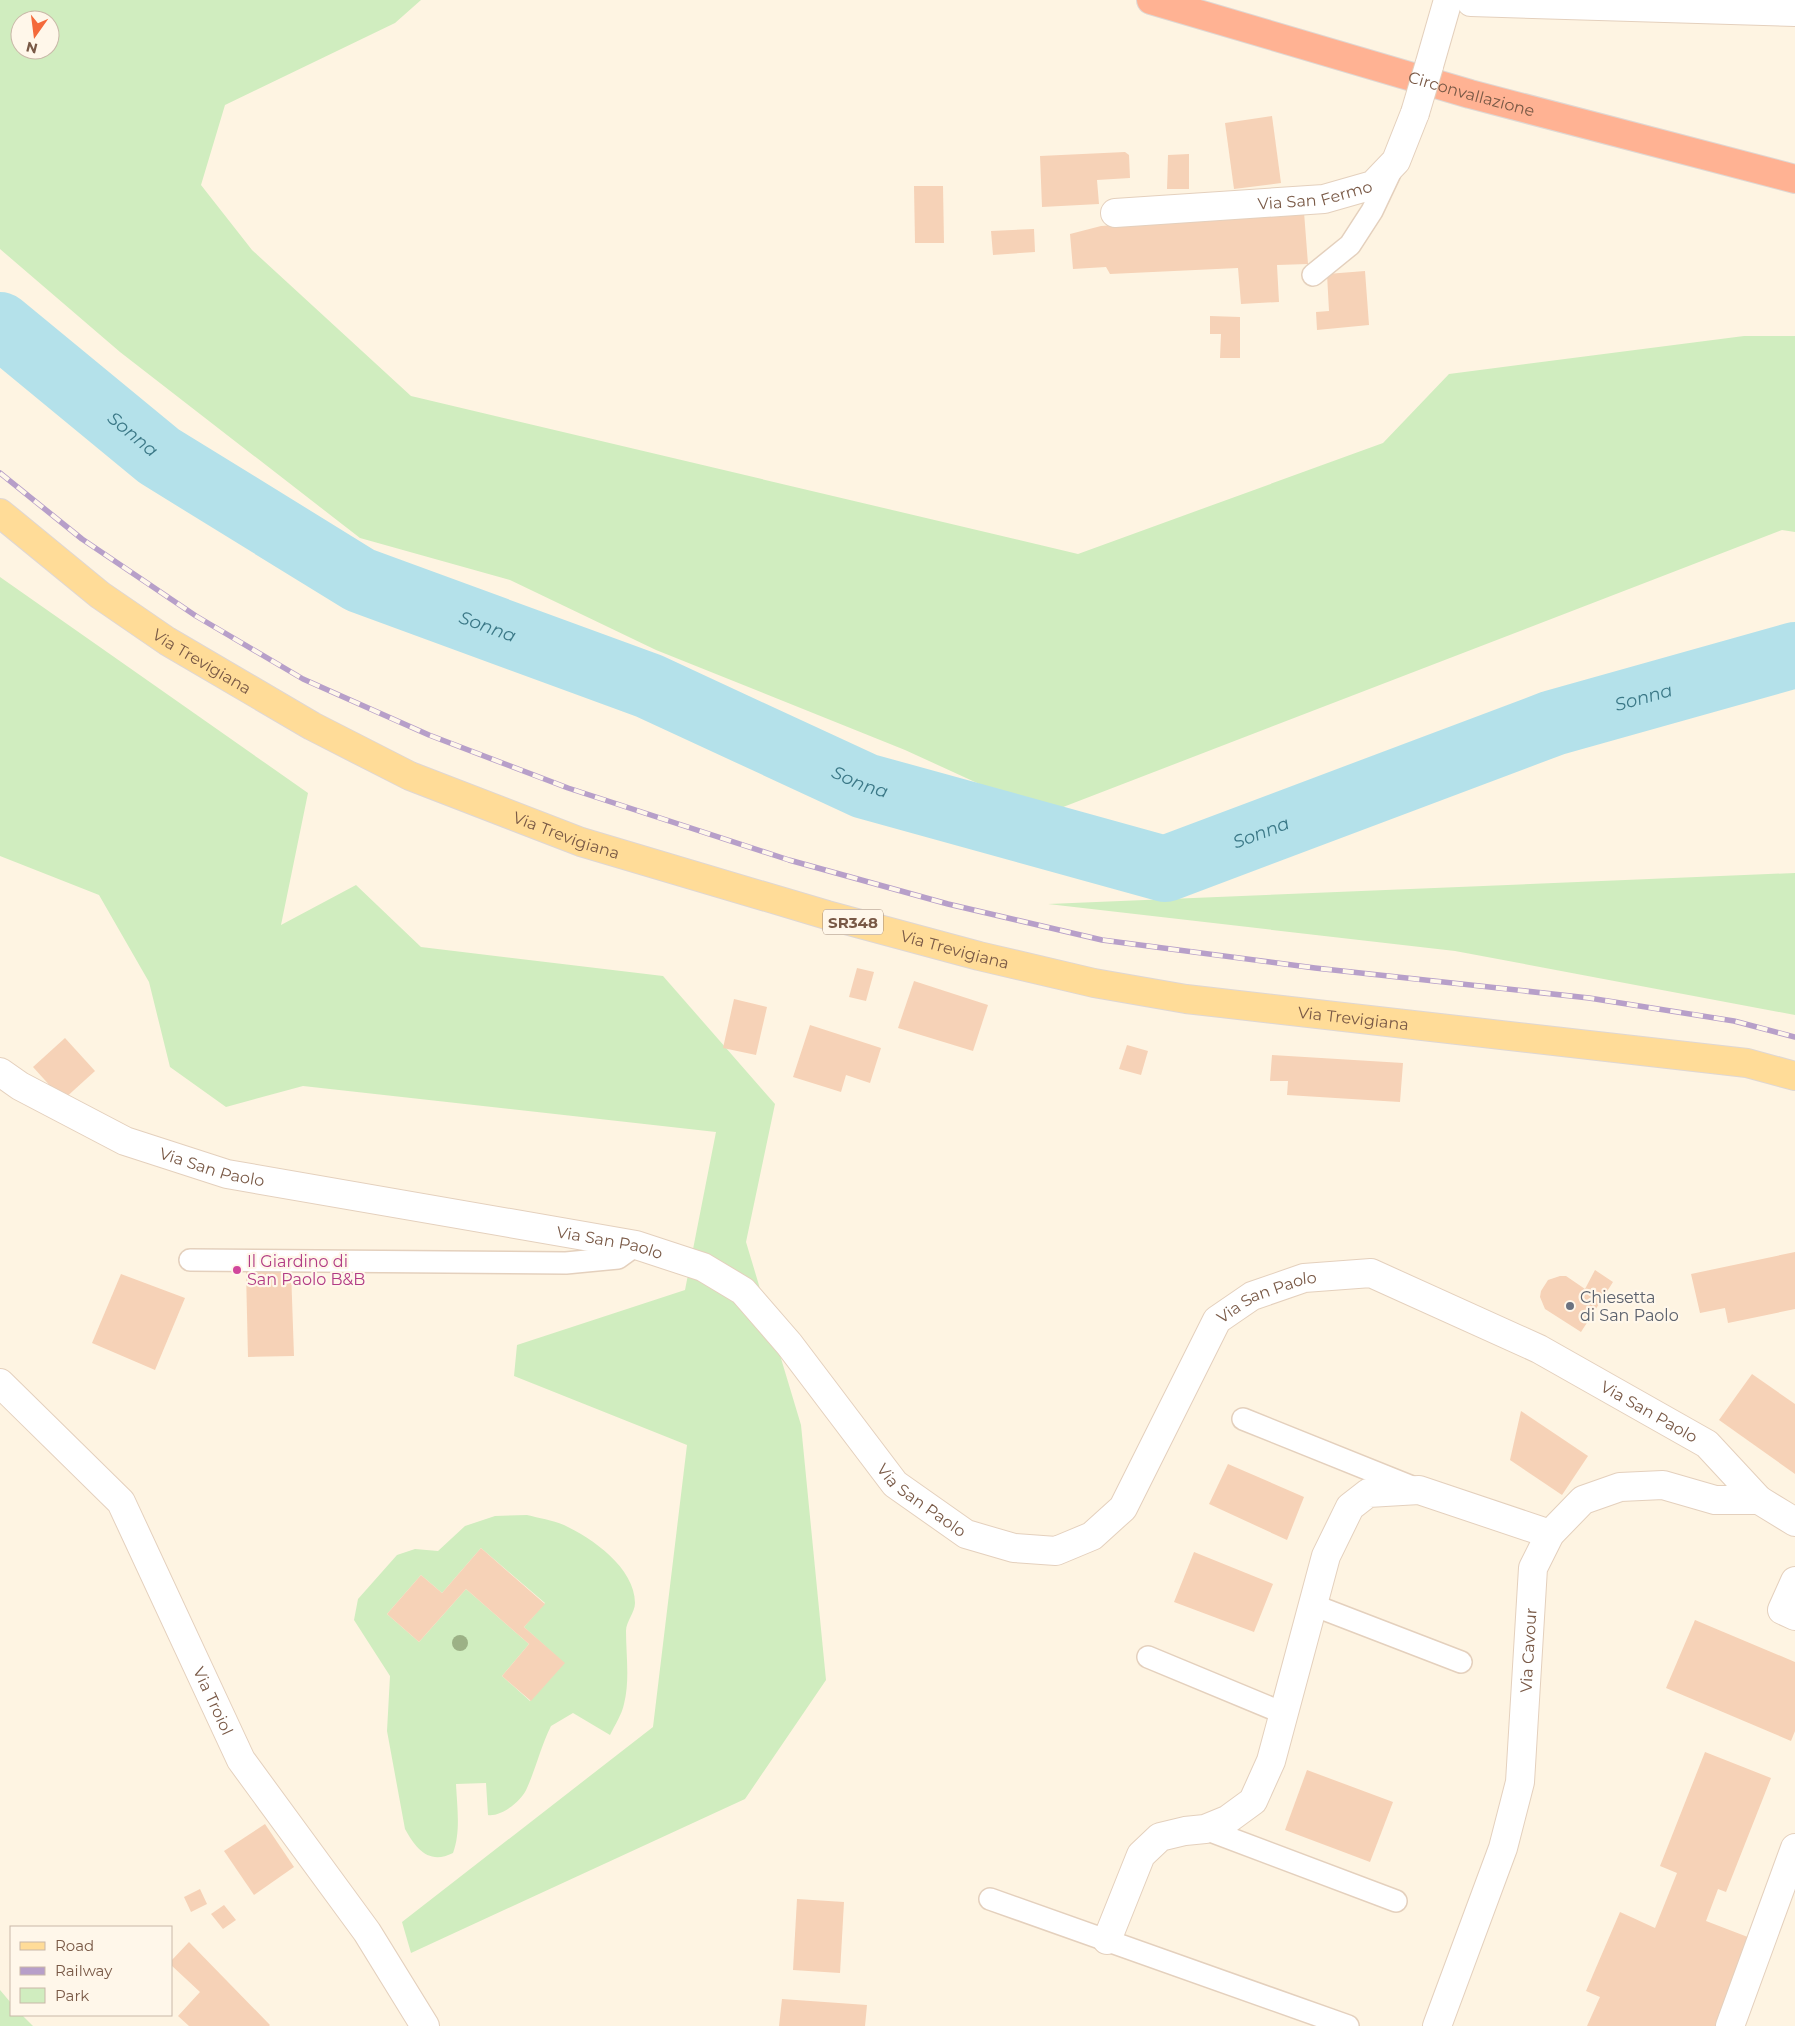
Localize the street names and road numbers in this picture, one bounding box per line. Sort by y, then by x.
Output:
street label: Circonvallazione [1406,67,1537,120]
street label: Via San Fermo [1257,176,1374,213]
street label: Via Trevigiana [149,624,255,698]
street label: Via Trevigiana [511,807,622,862]
road number: SR348 [823,910,883,934]
street label: Via Trevigiana [899,926,1011,972]
street label: Via Trevigiana [1297,1002,1410,1034]
street label: Via San Paolo [157,1143,266,1190]
street label: Via San Paolo [555,1222,665,1263]
street label: Via San Paolo [1213,1268,1317,1327]
street label: Via San Paolo [1598,1377,1701,1446]
street label: Via San Paolo [873,1460,970,1541]
street label: Via Cavour [1516,1607,1540,1693]
street label: Via Troiol [190,1664,237,1738]

